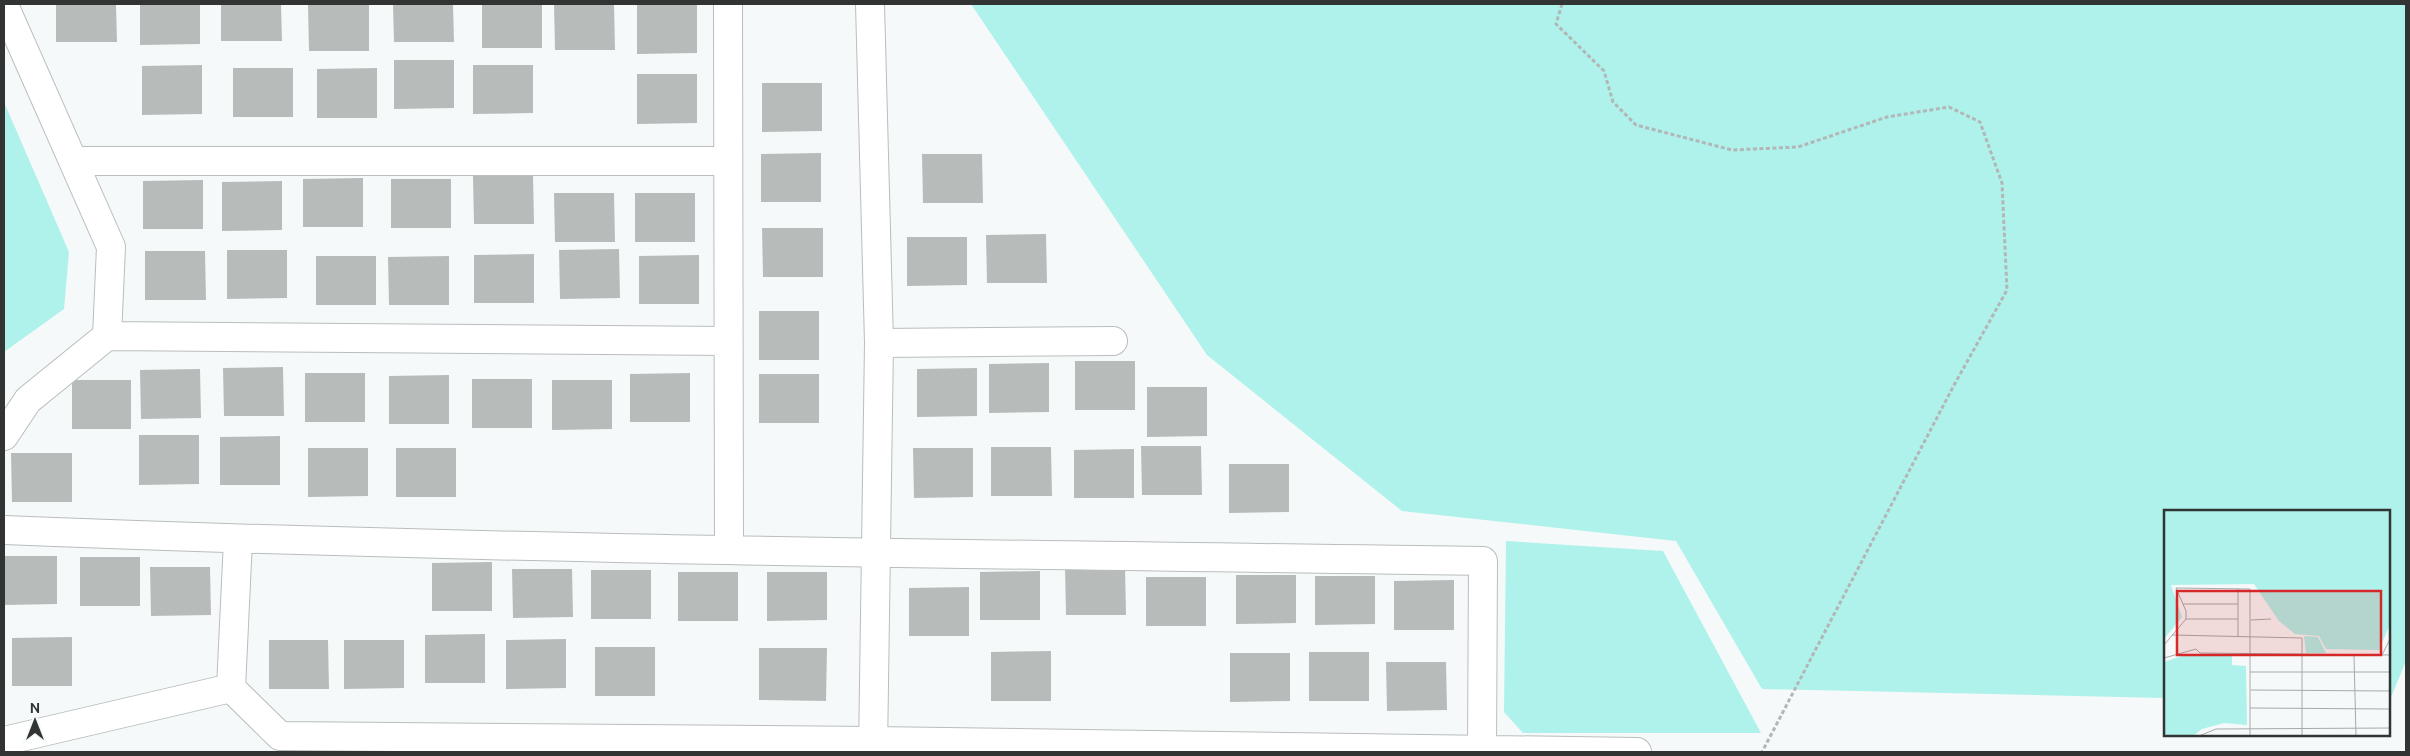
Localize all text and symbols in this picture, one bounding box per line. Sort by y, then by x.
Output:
inset map [2164,510,2390,736]
north arrow [10,696,60,746]
text: N [30,700,40,716]

